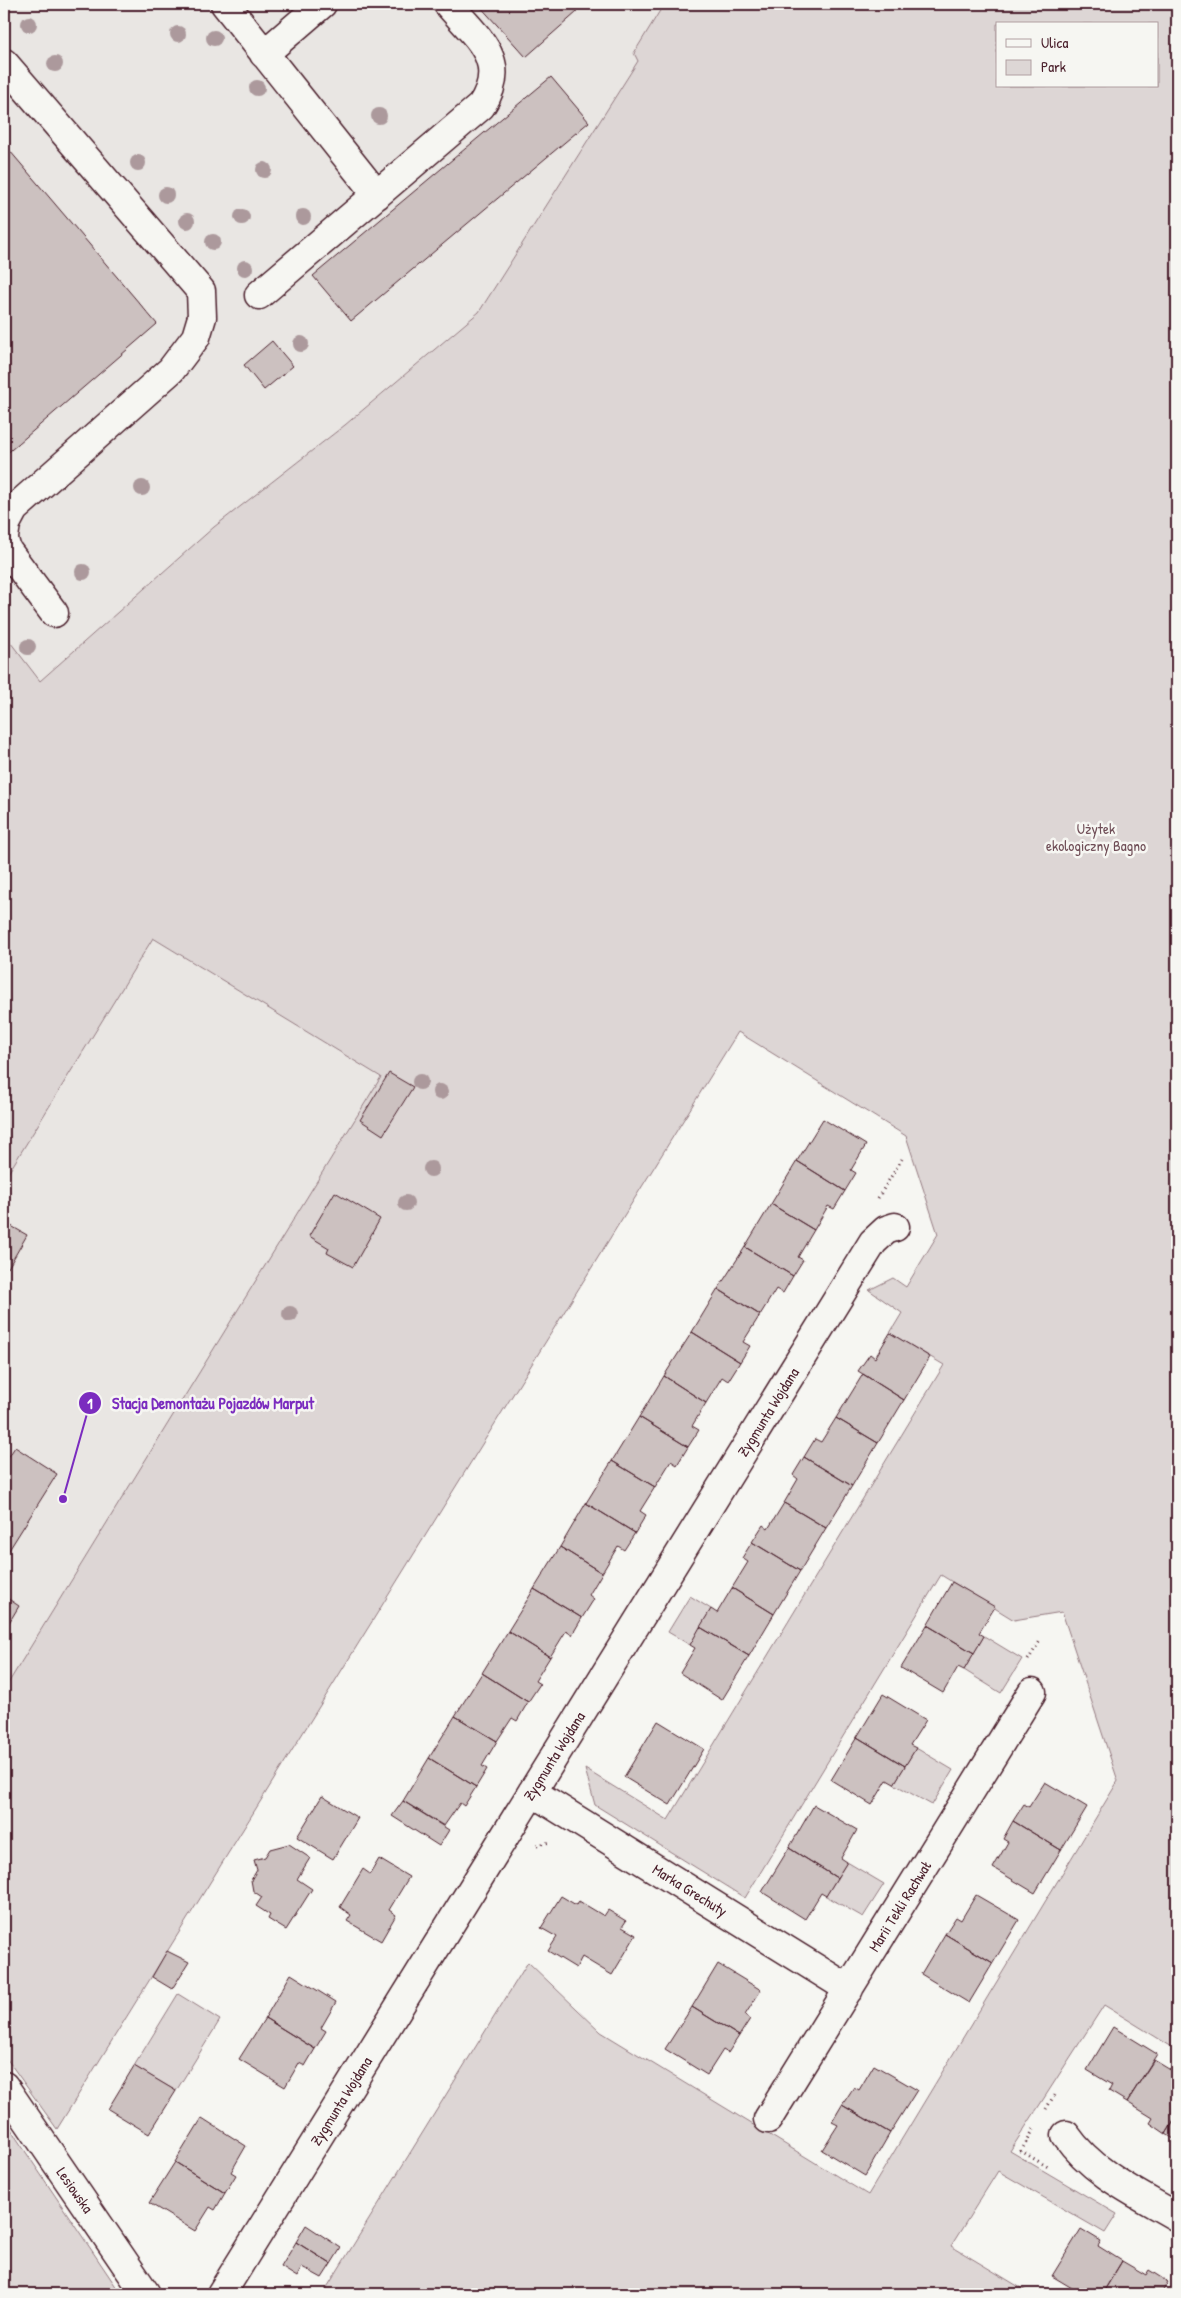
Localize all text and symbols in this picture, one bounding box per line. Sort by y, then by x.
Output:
legend [996,22,1158,88]
text: Ulica [1041,32,1068,53]
text: Park [1041,56,1066,77]
park label: Użytek ekologiczny Bagno [1046,818,1146,856]
street label: Zygmunta Wojdana [732,1363,804,1461]
callout: Stacja Demontażu Pojazdów Marput [77,1388,324,1419]
text: Stacja Demontażu Pojazdów Marput [112,1392,314,1415]
text: 1 [87,1393,93,1414]
street label: Zygmunta Wojdana [518,1707,590,1805]
street label: Marii Tekli Rachwał [864,1856,936,1956]
street label: Marka Grechuty [649,1859,731,1921]
street label: Zygmunta Wojdana [305,2052,377,2150]
street label: Lesiowska [52,2163,98,2217]

